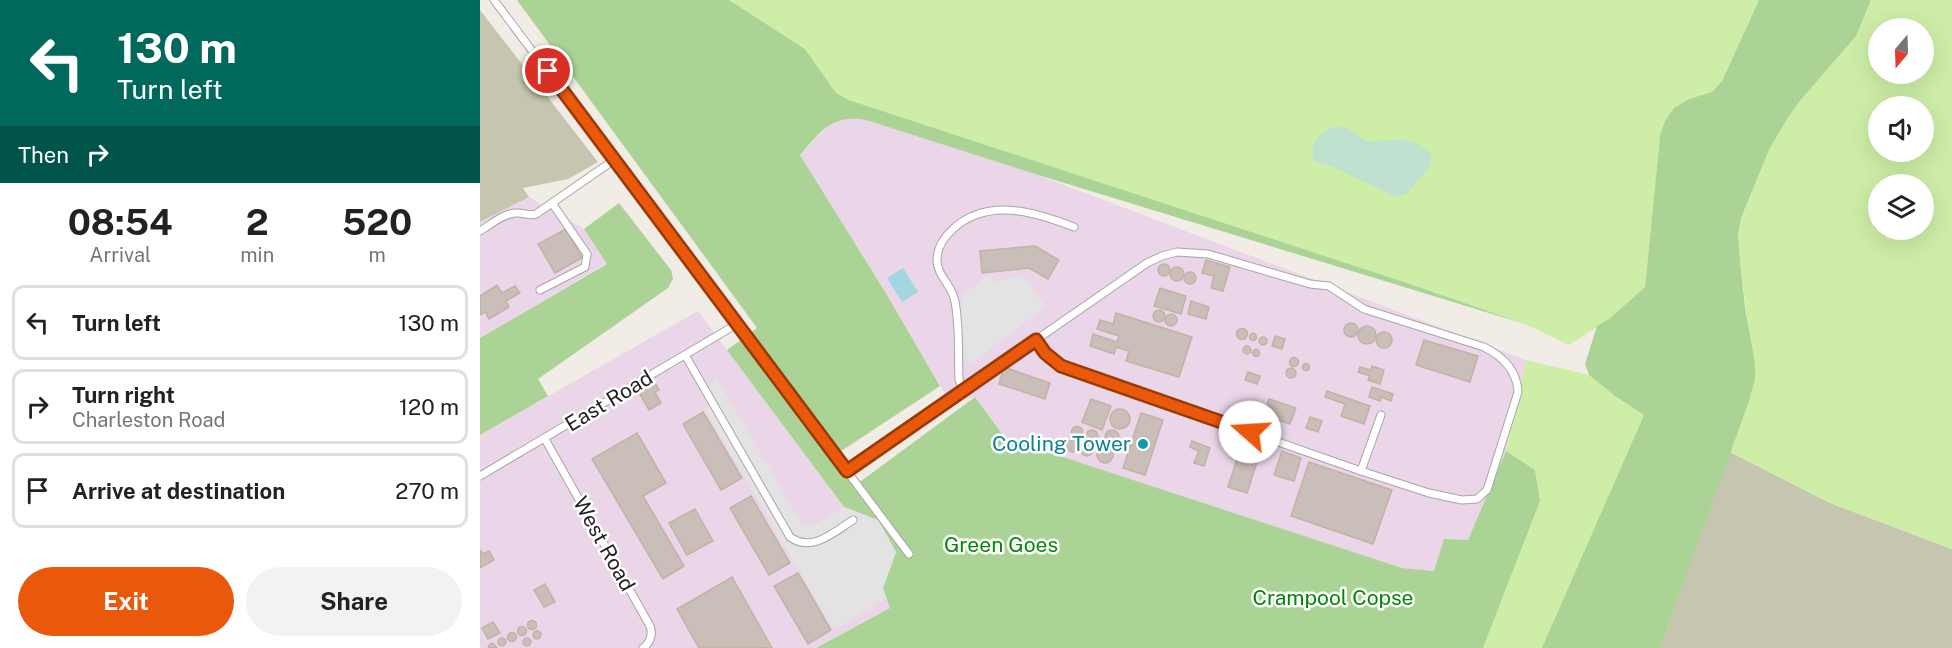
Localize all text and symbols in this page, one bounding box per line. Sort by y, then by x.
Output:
north arrow [1868,18,1934,84]
map controls [1868,18,1934,240]
text: 130 m [117,23,237,72]
icon: left [18,24,96,102]
pin [522,45,573,96]
icon: arrive [531,54,564,87]
text: Turn left [117,73,223,105]
button: sound [1868,96,1934,162]
icon: right [81,138,114,171]
text: Then [18,142,69,168]
button: layers [1868,174,1934,240]
text: 08:54 [68,201,173,243]
text: 2 [246,201,269,243]
text: 520 [342,201,412,243]
text: Arrival [89,243,151,267]
text: min [240,243,274,267]
text: m [368,243,386,267]
icon: left [21,306,54,339]
text: Turn left [72,310,161,336]
text: 130 m [398,310,459,336]
street label: East Road [560,365,657,436]
text: Turn right [72,382,175,408]
icon: right [21,390,54,423]
text: 120 m [399,394,459,420]
position arrow [1218,400,1282,464]
text: Charleston Road [72,408,225,432]
place label: Cooling Tower [992,431,1131,456]
marker: Cooling Tower [1136,437,1150,451]
icon: arrive [21,474,54,507]
text: Arrive at destination [72,478,285,504]
text: 270 m [395,478,459,504]
street label: West Road [568,492,641,595]
park label: Green Goes [944,532,1058,557]
button: Exit [18,567,234,636]
button: Share [246,567,462,636]
park label: Crampool Copse [1252,585,1414,610]

